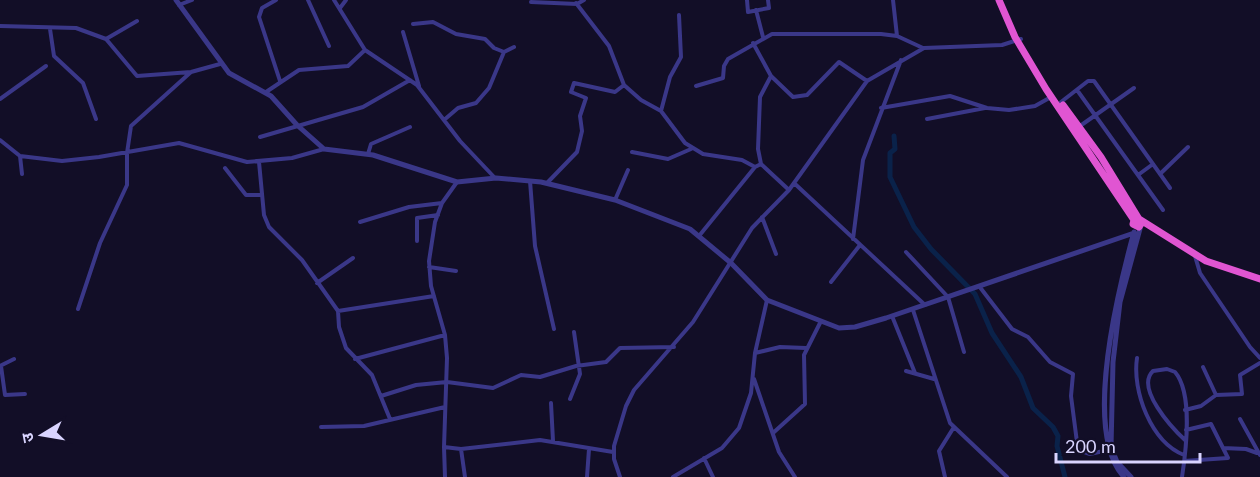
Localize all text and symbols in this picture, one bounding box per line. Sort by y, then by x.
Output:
north arrow [12,405,72,465]
scale bar [1056,426,1200,464]
text: उ [16,431,37,444]
text: 200 m [1065,435,1116,457]

